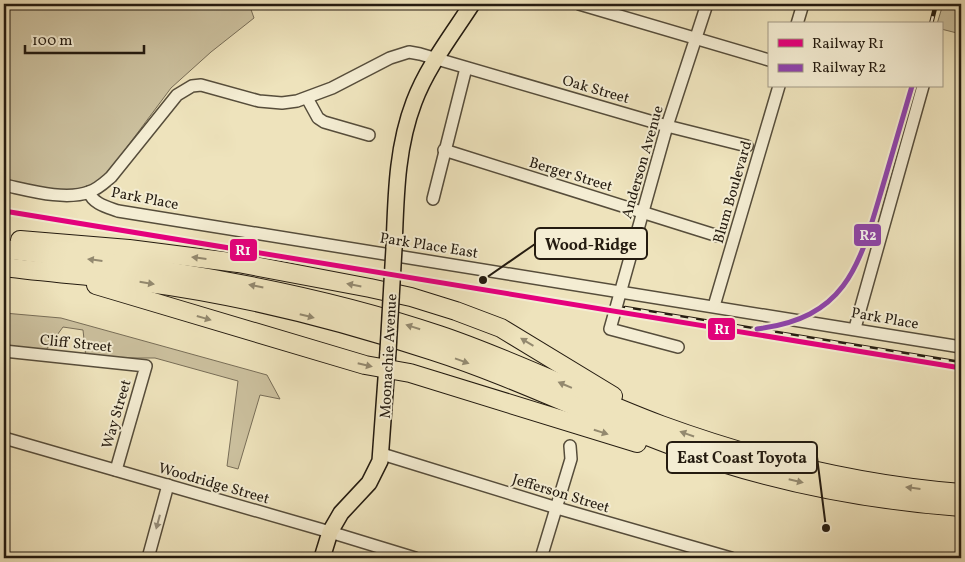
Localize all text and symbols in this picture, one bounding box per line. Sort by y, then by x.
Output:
scale bar [25,22,144,54]
legend [768,22,942,88]
text: 100 m [32,31,72,52]
text: Railway R1 [812,34,884,55]
text: Railway R2 [812,58,886,79]
street label: Oak Street [560,71,632,110]
street label: Anderson Avenue [617,103,670,221]
street label: Blum Boulevard [709,139,758,246]
street label: Berger Street [526,153,615,198]
street label: Park Place [109,183,180,216]
line badge: R2 [853,223,882,247]
text: R2 [859,227,877,246]
street label: Park Place East [378,228,479,265]
callout: Wood-Ridge [535,228,647,259]
text: Wood-Ridge [545,235,637,257]
line badge: R1 [229,238,258,262]
text: R1 [235,242,251,261]
one-way arrow [191,254,207,262]
one-way arrow [87,256,103,264]
one-way arrow [140,280,156,288]
one-way arrow [346,280,362,288]
one-way arrow [247,282,263,290]
street label: Moonachie Avenue [376,293,403,419]
street label: Park Place [849,303,920,336]
one-way arrow [299,312,314,320]
one-way arrow [197,314,212,322]
line badge: R1 [707,317,736,341]
text: R1 [714,321,730,340]
one-way arrow [405,322,420,330]
street label: Cliff Street [39,330,113,359]
one-way arrow [521,338,534,347]
one-way arrow [455,358,470,365]
one-way arrow [358,361,373,369]
street label: Way Street [98,377,137,451]
one-way arrow [558,380,572,388]
one-way arrow [594,428,609,436]
one-way arrow [679,430,694,438]
callout: East Coast Toyota [667,442,817,473]
text: East Coast Toyota [677,448,807,470]
street label: Woodridge Street [156,459,272,510]
street label: Jefferson Street [509,470,612,519]
one-way arrow [788,477,803,485]
one-way arrow [904,484,920,492]
one-way arrow [154,514,162,529]

